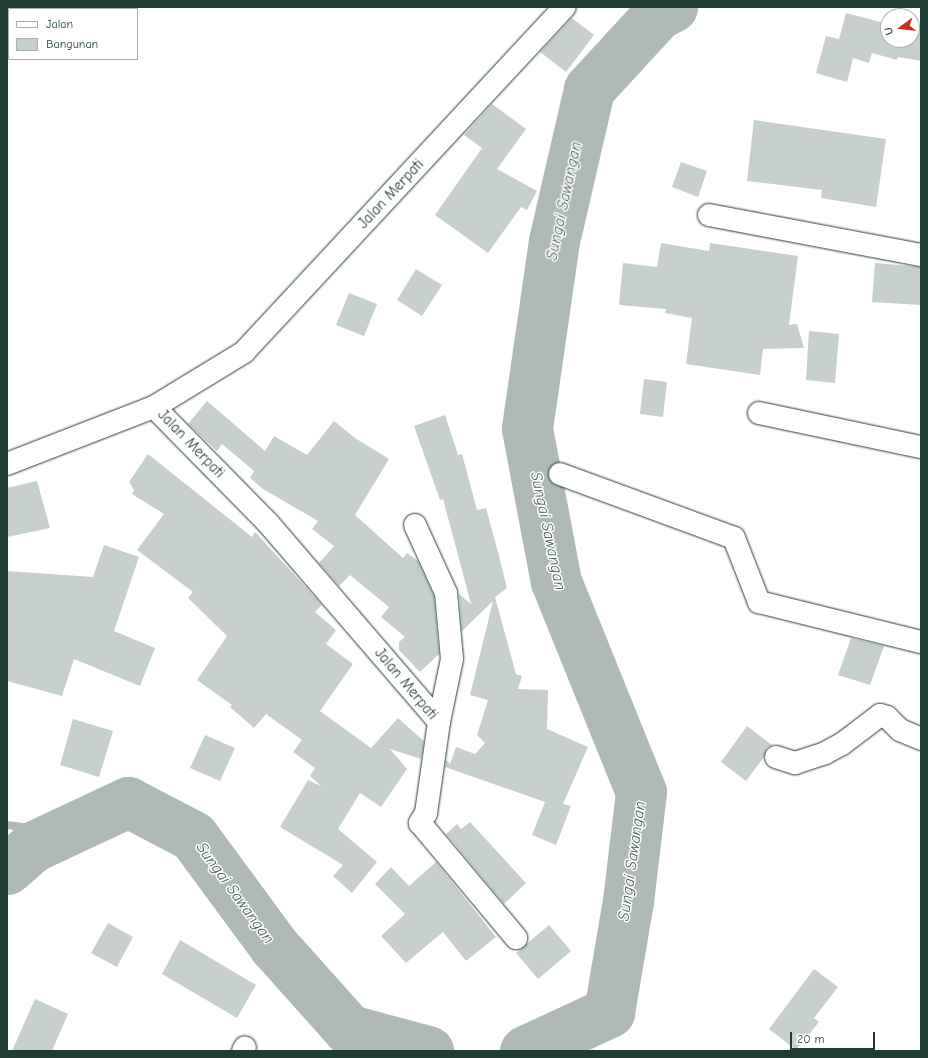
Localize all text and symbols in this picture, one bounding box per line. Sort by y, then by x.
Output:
legend [8,8,138,60]
north arrow [880,8,920,48]
text: Jalan [46,17,73,31]
text: U [882,26,896,36]
text: Bangunan [46,37,98,51]
water label: Sungai Sawangan [542,140,586,262]
street label: Jalan Merpati [354,156,428,232]
street label: Jalan Merpati [154,406,228,482]
water label: Sungai Sawangan [526,470,570,592]
street label: Jalan Merpati [371,644,441,724]
water label: Sungai Sawangan [614,800,650,922]
water label: Sungai Sawangan [192,839,278,947]
scale bar [792,1024,877,1050]
text: 20 m [797,1032,825,1046]

